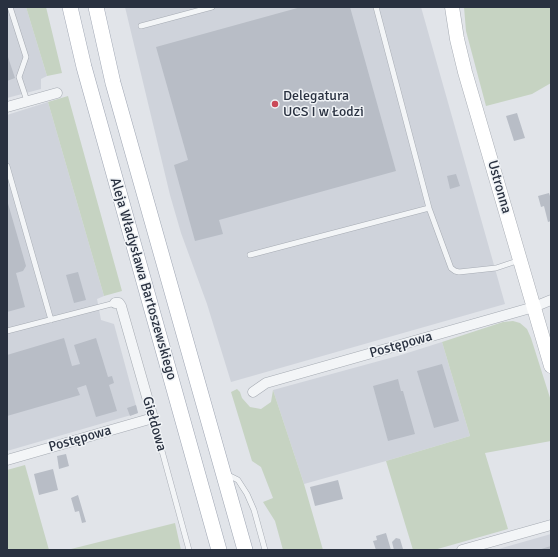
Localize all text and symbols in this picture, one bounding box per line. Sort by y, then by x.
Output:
place label: Delegatura UCS I w Łodzi [283,88,364,120]
marker: Delegatura UCS I w Łodzi [270,99,280,109]
street label: Ustronna [483,158,515,216]
street label: Aleja Władysława Bartoszewskiego [106,176,180,382]
street label: Postępowa [368,328,434,362]
street label: Giełdowa [138,395,170,453]
street label: Postępowa [47,422,113,456]

